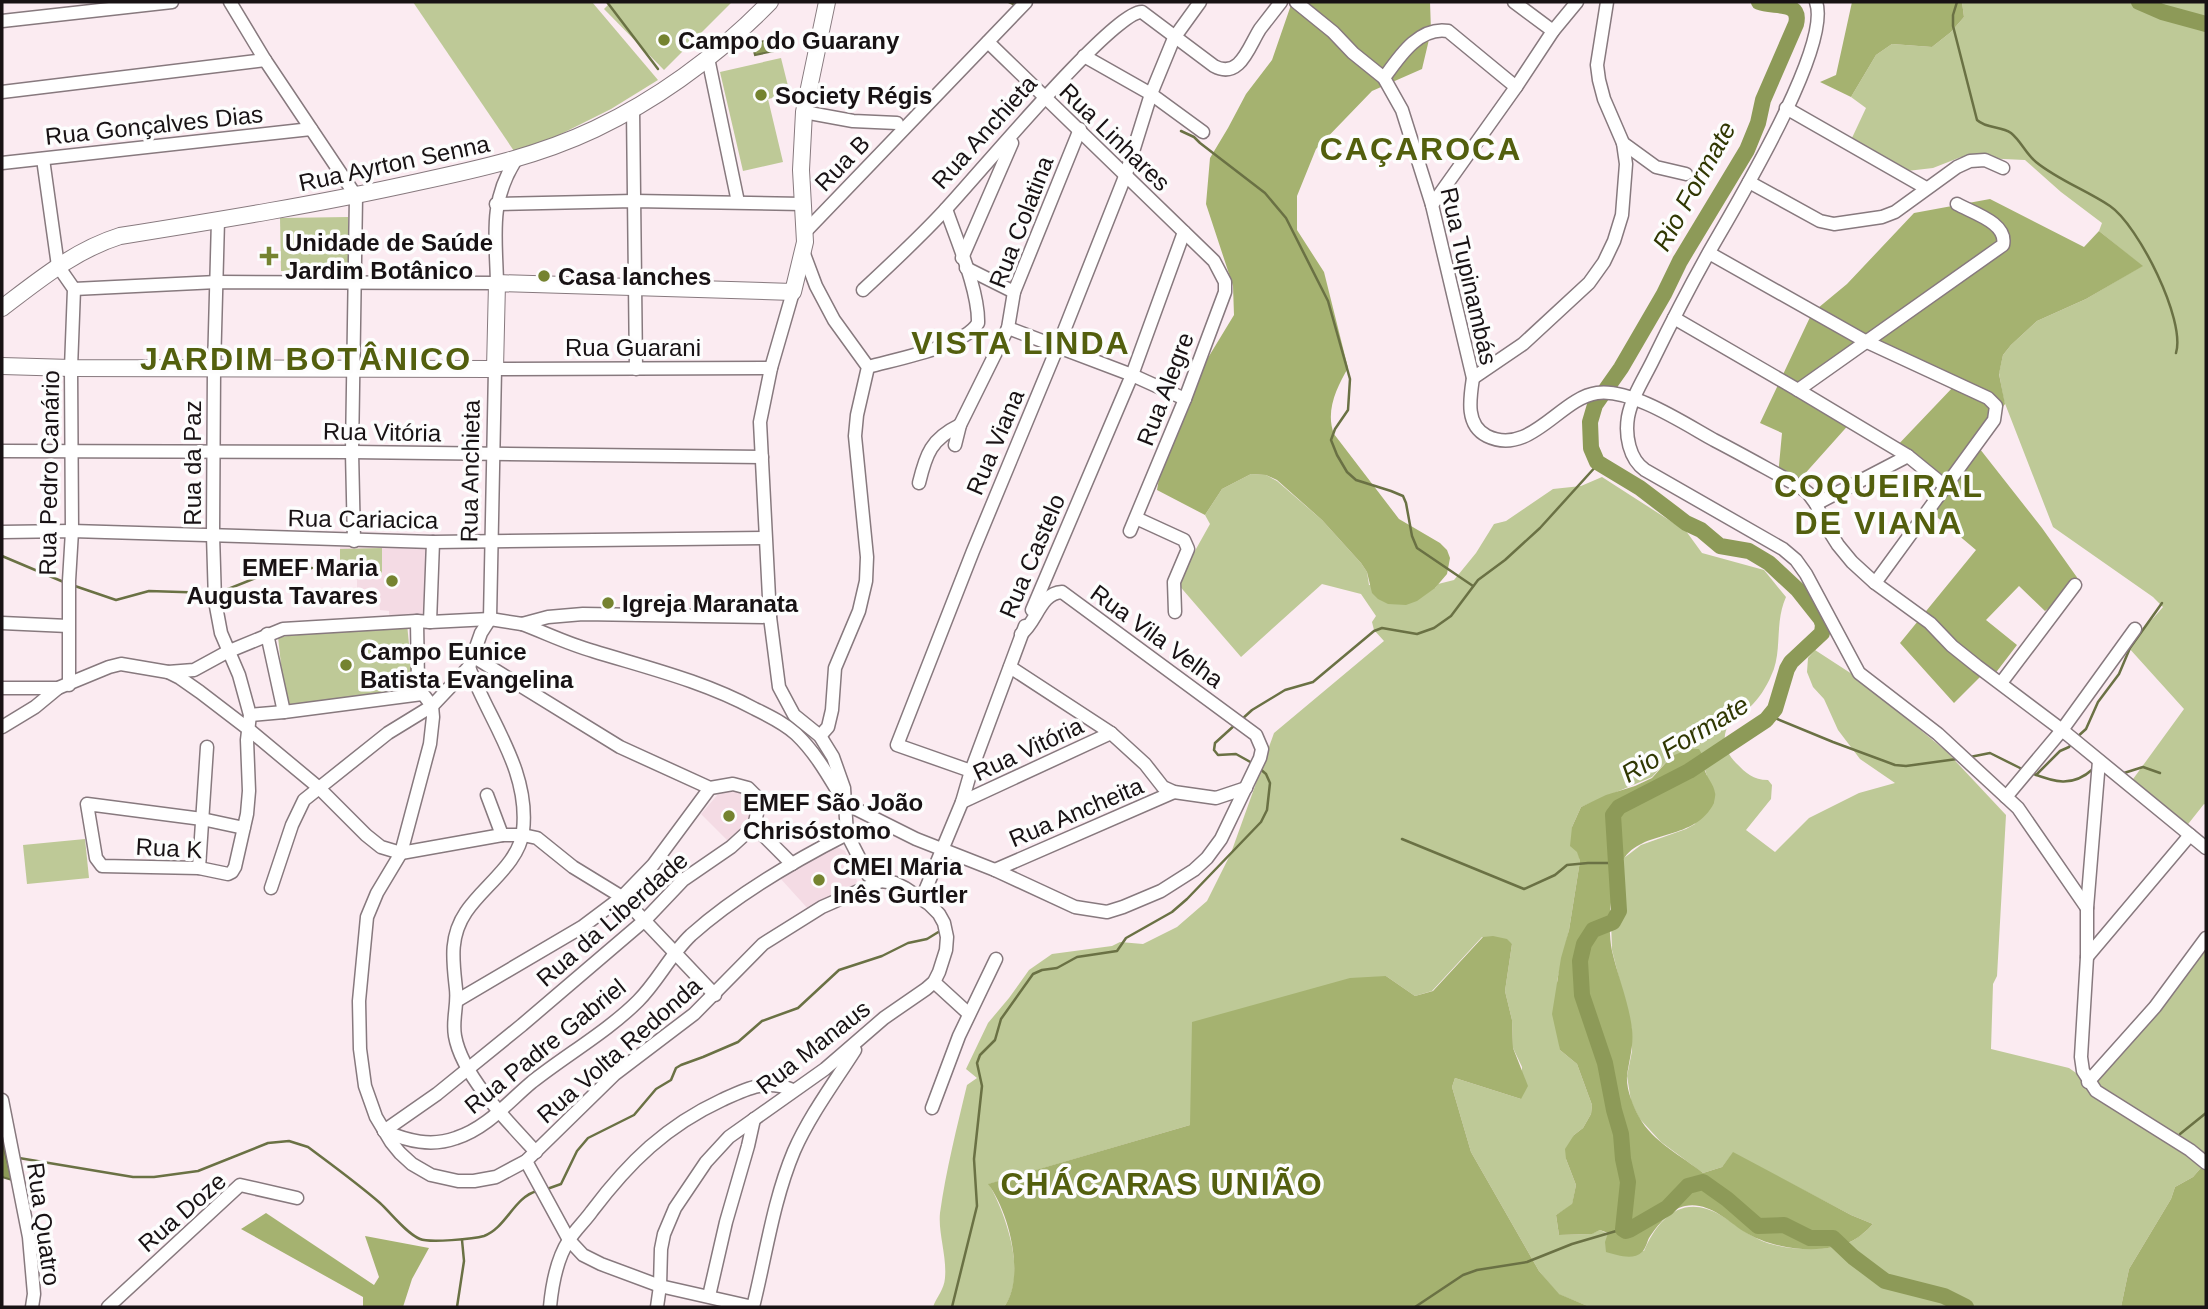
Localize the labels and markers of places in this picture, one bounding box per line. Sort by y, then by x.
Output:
place label: Campo do Guarany [678,27,900,54]
marker: Campo do Guarany [656,32,672,48]
place label: Society Régis [775,82,932,109]
marker: Society Régis [753,87,769,103]
place label: Unidade de Saúde Jardim Botânico [285,229,493,284]
marker: Unidade de Saúde Jardim Botânico [259,246,279,266]
place label: Casa lanches [558,263,711,290]
marker: Casa lanches [536,268,552,284]
place label: EMEF Maria Augusta Tavares [186,554,379,609]
marker: EMEF Maria Augusta Tavares [384,573,400,589]
place label: Igreja Maranata [622,590,799,617]
marker: Igreja Maranata [600,595,616,611]
place label: Campo Eunice Batista Evangelina [360,638,574,693]
marker: Campo Eunice Batista Evangelina [338,657,354,673]
place label: EMEF São João Chrisóstomo [743,789,923,844]
marker: EMEF São João Chrisóstomo [721,808,737,824]
place label: CMEI Maria Inês Gurtler [833,853,968,908]
marker: CMEI Maria Inês Gurtler [811,872,827,888]

